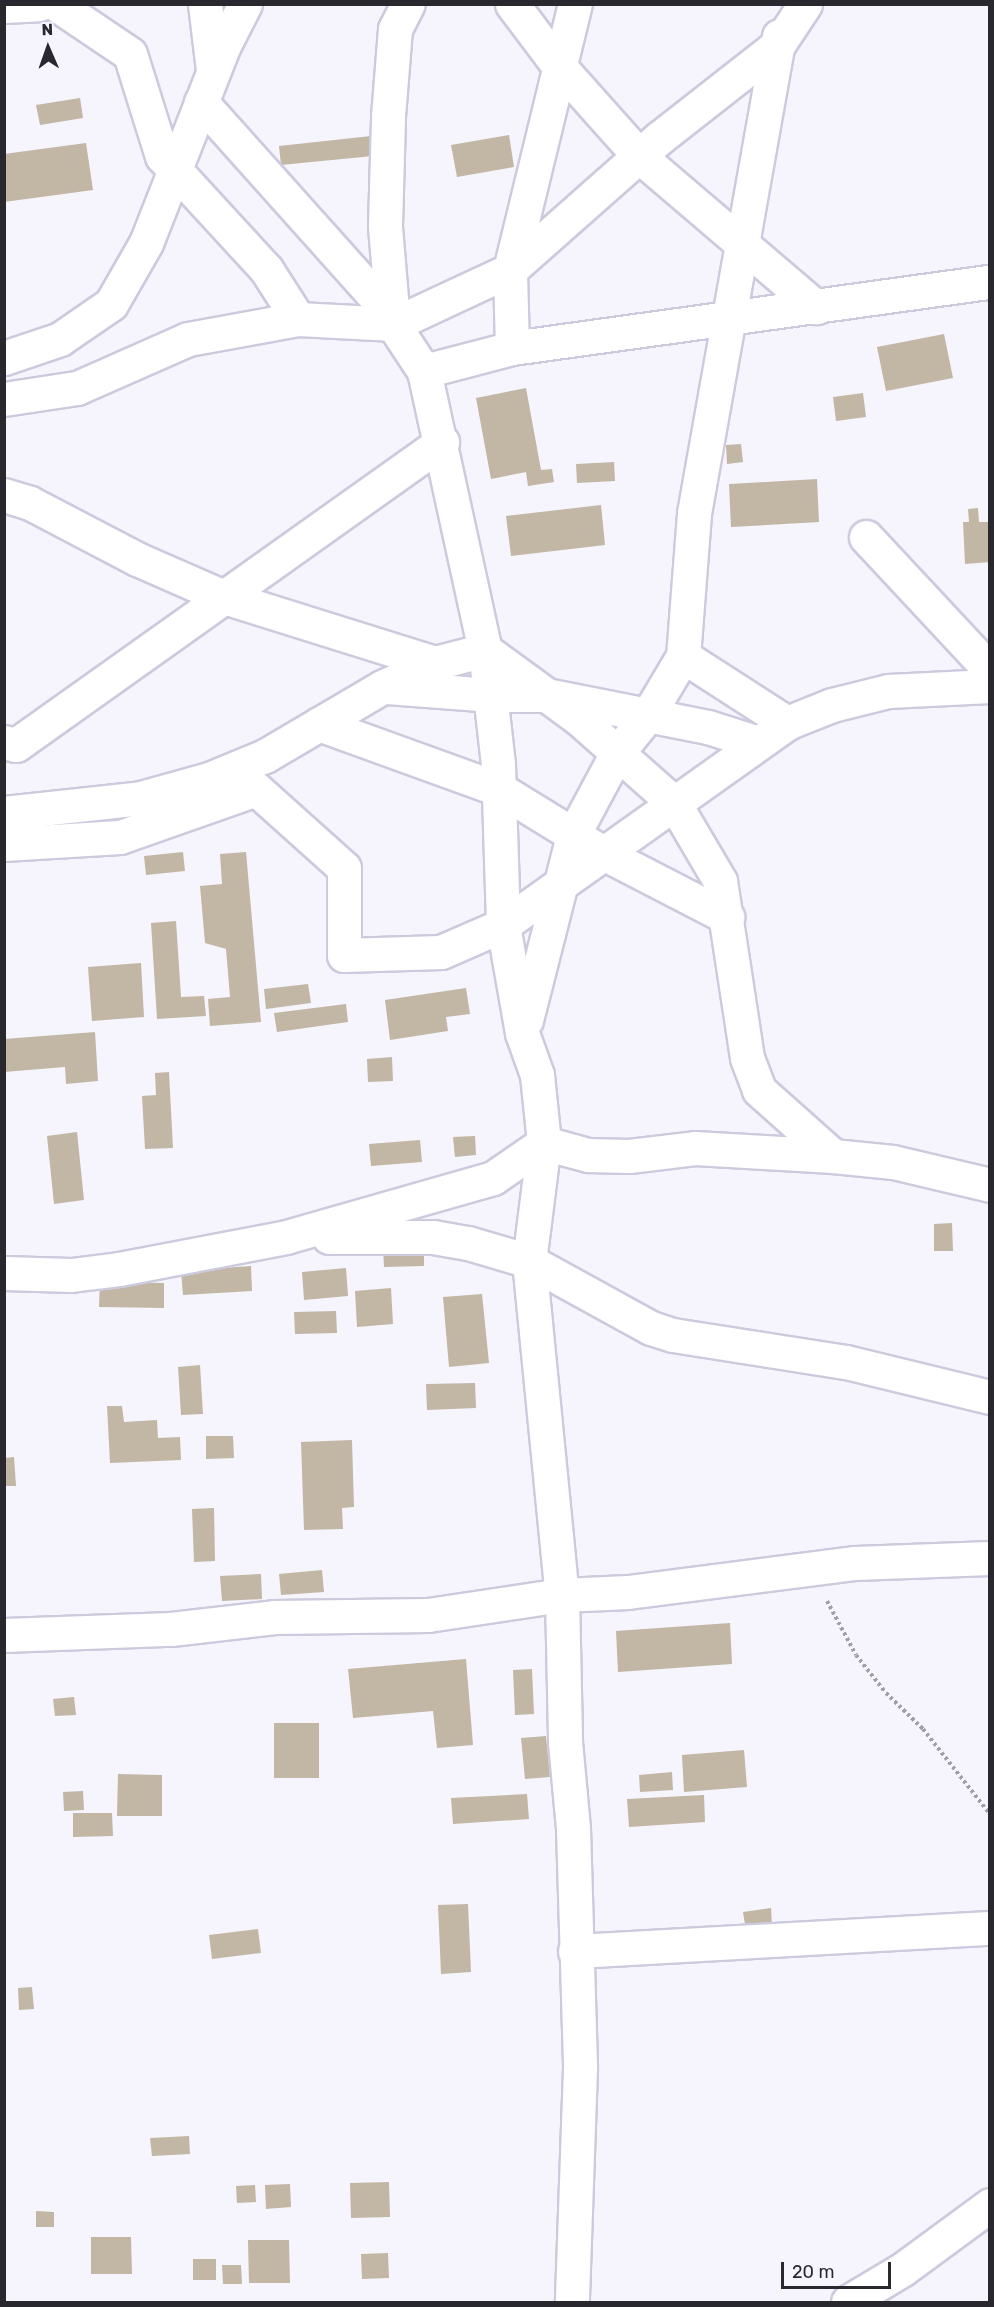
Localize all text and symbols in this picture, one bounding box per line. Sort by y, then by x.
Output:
north arrow [18,18,78,78]
text: N [41,20,53,39]
scale bar [784,2250,894,2288]
text: 20 m [792,2261,834,2283]

